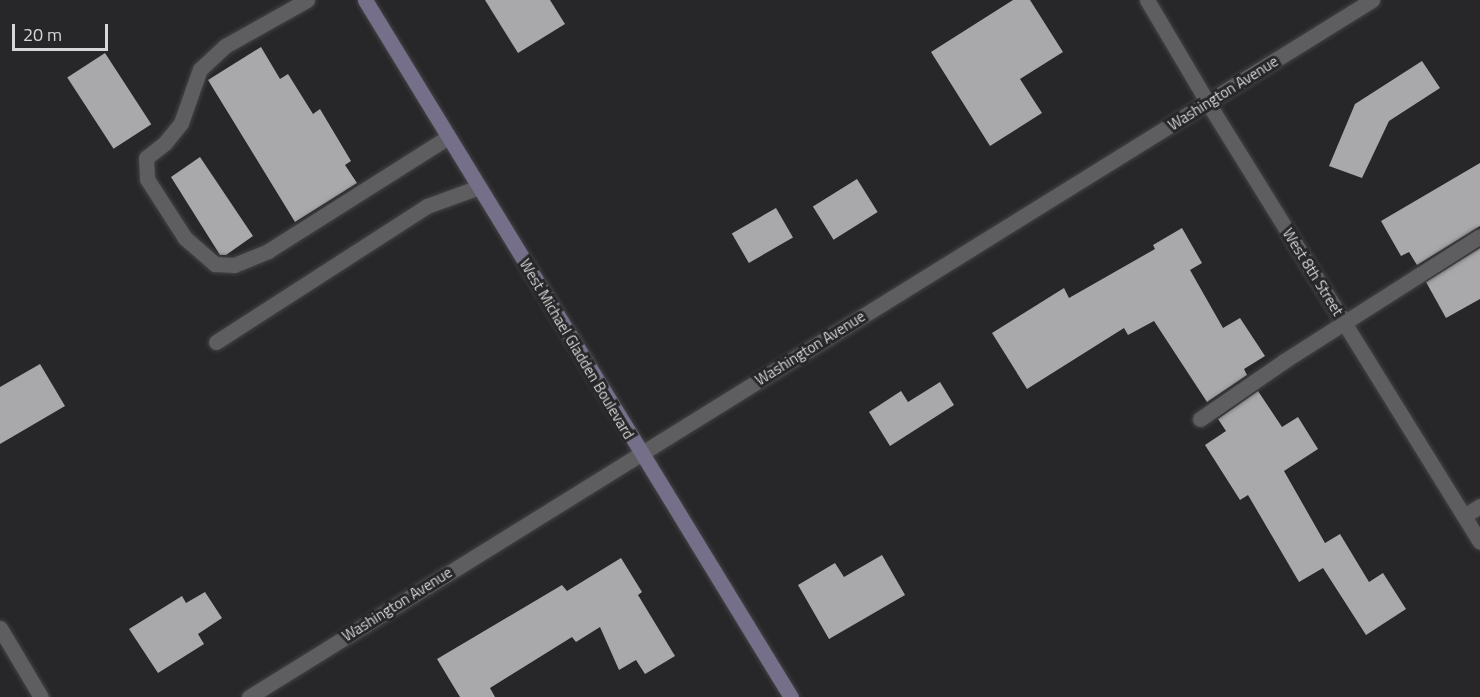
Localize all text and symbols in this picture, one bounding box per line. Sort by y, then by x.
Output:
scale bar [15,12,111,50]
text: 20 m [23,21,62,48]
street label: Washington Avenue [1165,52,1281,134]
street label: West 8th Street [1279,225,1347,319]
street label: West Michael Gladden Boulevard [516,256,638,442]
street label: Washington Avenue [752,307,868,389]
street label: Washington Avenue [339,563,455,645]

